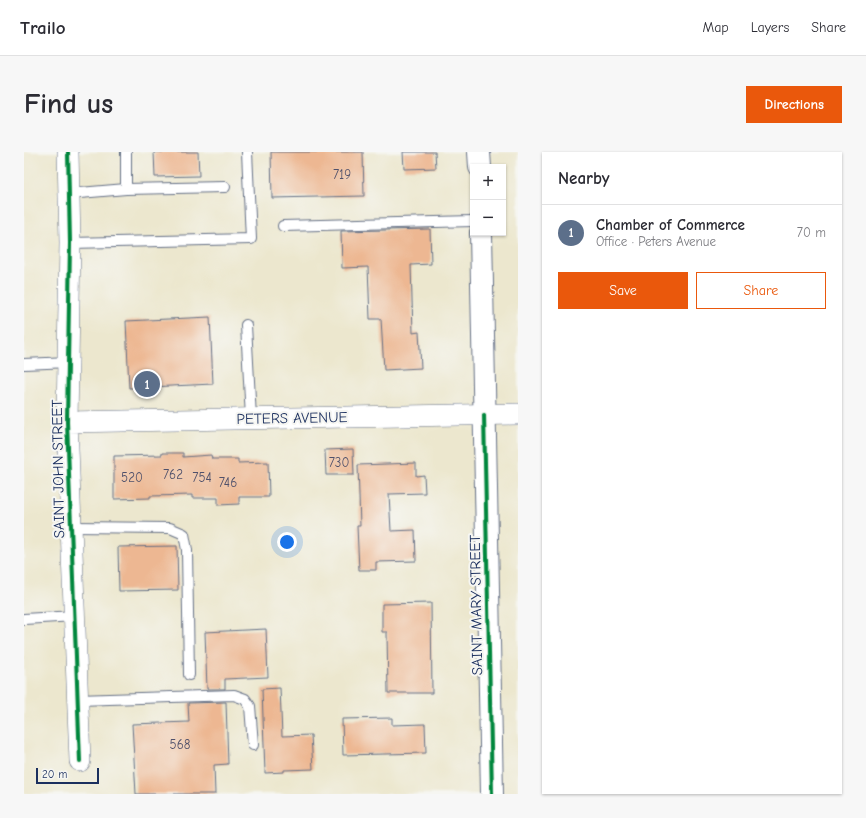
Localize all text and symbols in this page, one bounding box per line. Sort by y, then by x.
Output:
text: Trailo [20,17,66,39]
text: Map [702,19,729,36]
text: Layers [751,19,789,36]
text: Share [811,19,846,36]
button: Directions [746,86,842,123]
text: Find us [24,88,113,120]
map controls [470,164,506,236]
button: + [470,164,506,200]
house number: 719 [333,167,351,182]
text: Nearby [558,169,609,188]
button: − [470,200,506,236]
text: Chamber of Commerce [596,216,745,234]
text: 1 [568,225,574,240]
text: 70 m [797,225,826,240]
text: Office · Peters Avenue [596,234,716,249]
button: Save [558,272,688,309]
button: Share [696,272,826,309]
pin: 1 [134,369,160,399]
street label: SAINT JOHN STREET [48,399,68,539]
street label: PETERS AVENUE [236,408,348,428]
house number: 730 [329,455,349,470]
house number: 762 [163,467,183,482]
house number: 520 [121,470,143,485]
house number: 754 [192,470,212,485]
house number: 746 [219,475,237,490]
your location [277,532,297,552]
street label: SAINT MARY STREET [466,534,486,675]
house number: 568 [170,737,191,752]
scale bar [36,766,99,785]
text: 20 m [42,768,67,781]

